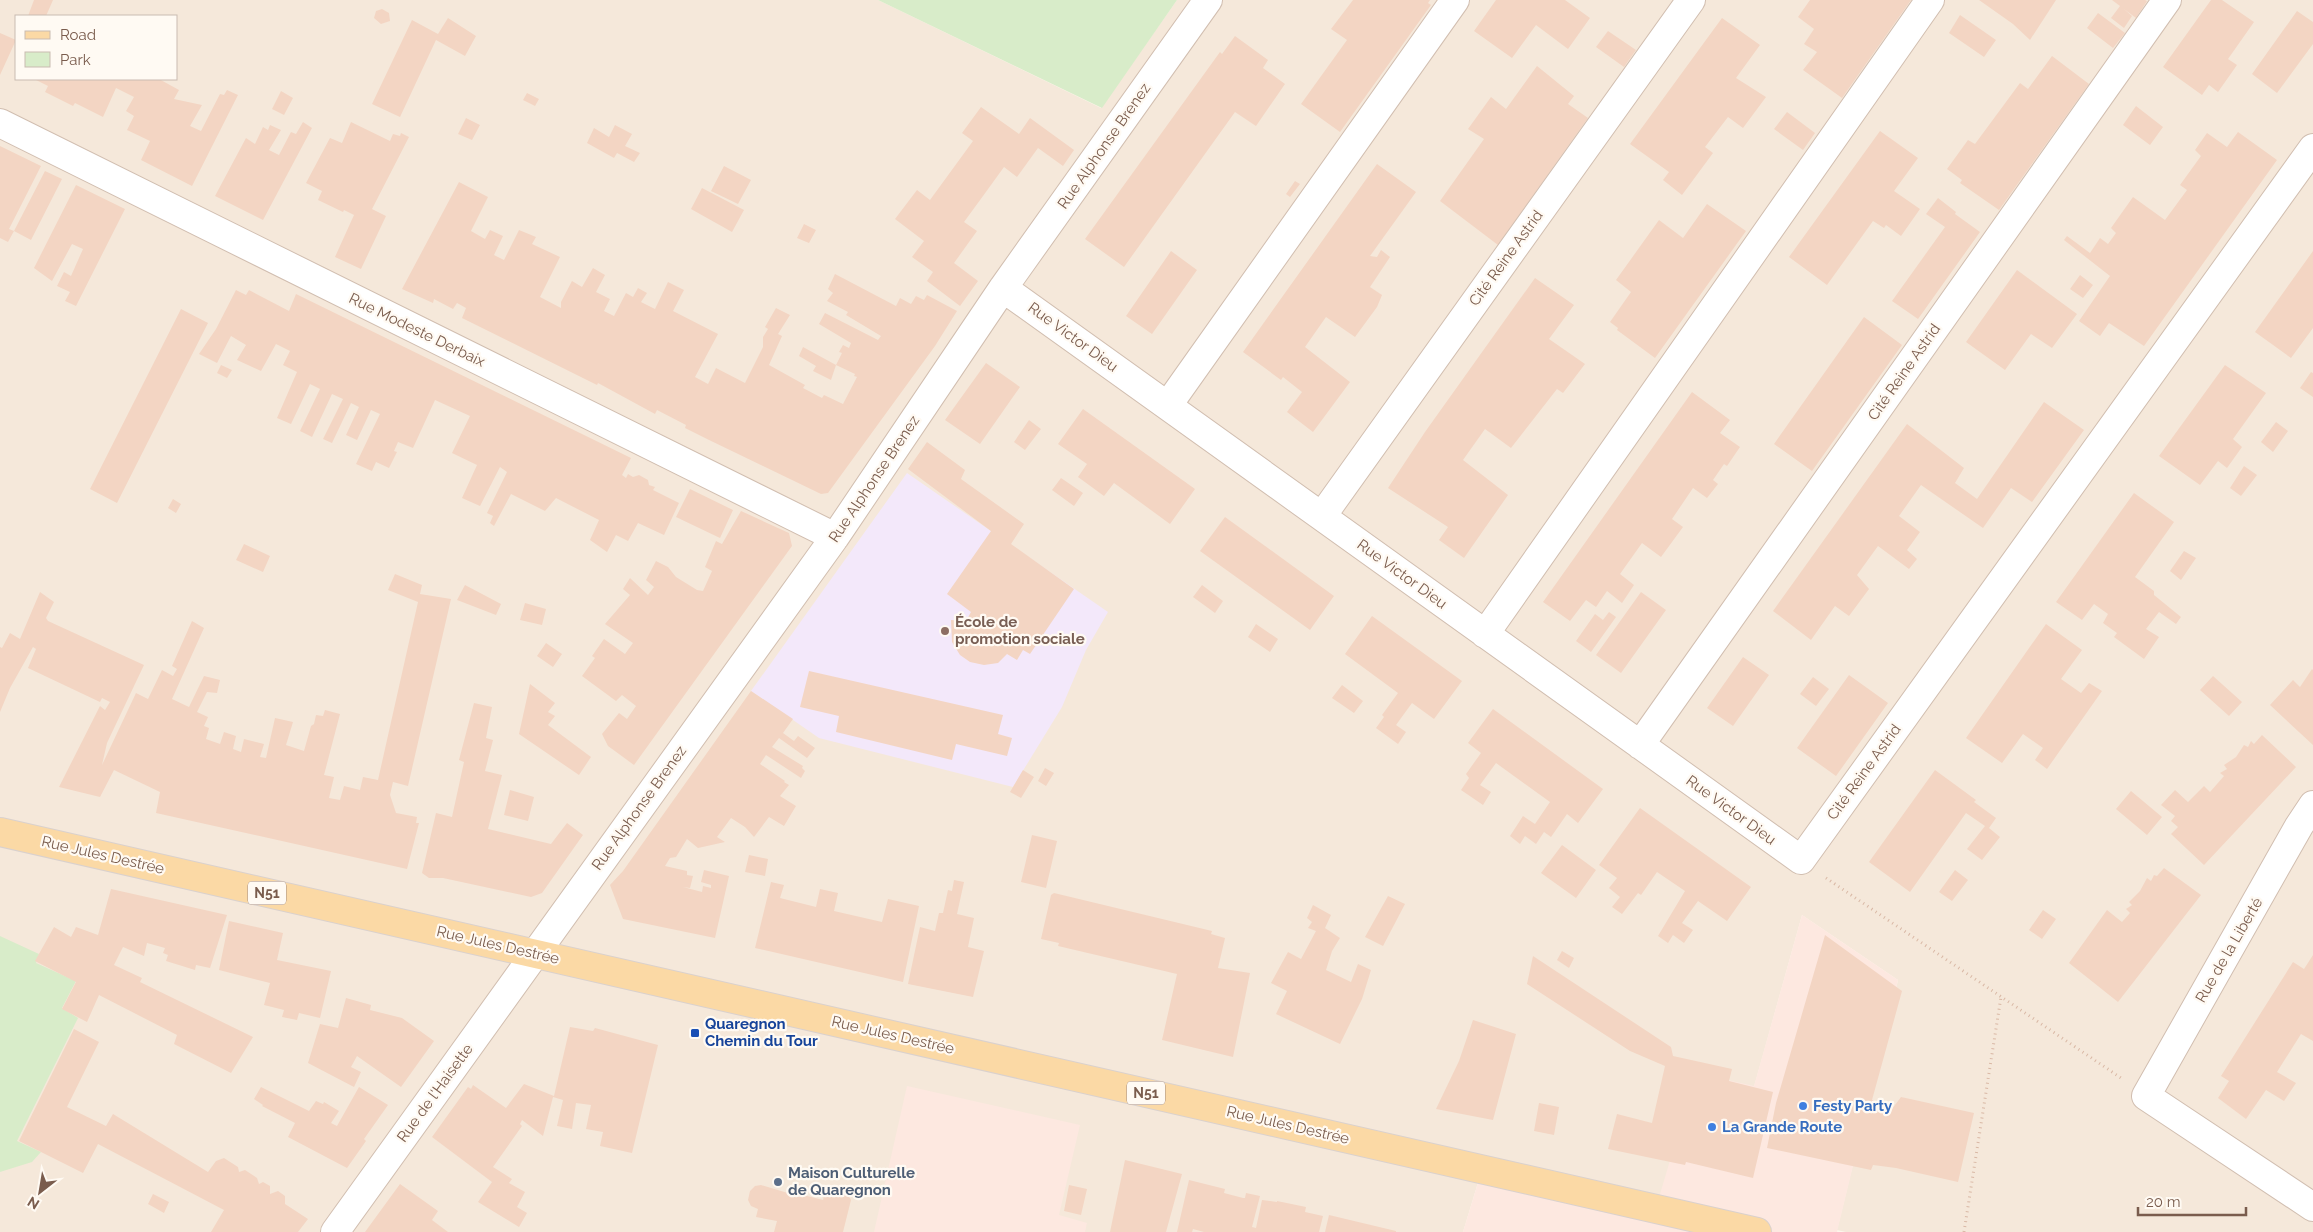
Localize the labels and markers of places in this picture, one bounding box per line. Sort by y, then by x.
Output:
place label: École de promotion sociale [955,613,1085,648]
marker: École de promotion sociale [939,625,951,637]
place label: Quaregnon Chemin du Tour [705,1015,818,1050]
marker: Quaregnon Chemin du Tour [689,1027,701,1039]
place label: Festy Party [1813,1097,1893,1115]
marker: Festy Party [1797,1100,1809,1112]
place label: La Grande Route [1722,1118,1842,1136]
marker: La Grande Route [1706,1121,1718,1133]
place label: Maison Culturelle de Quaregnon [788,1164,915,1199]
marker: Maison Culturelle de Quaregnon [772,1176,784,1188]

